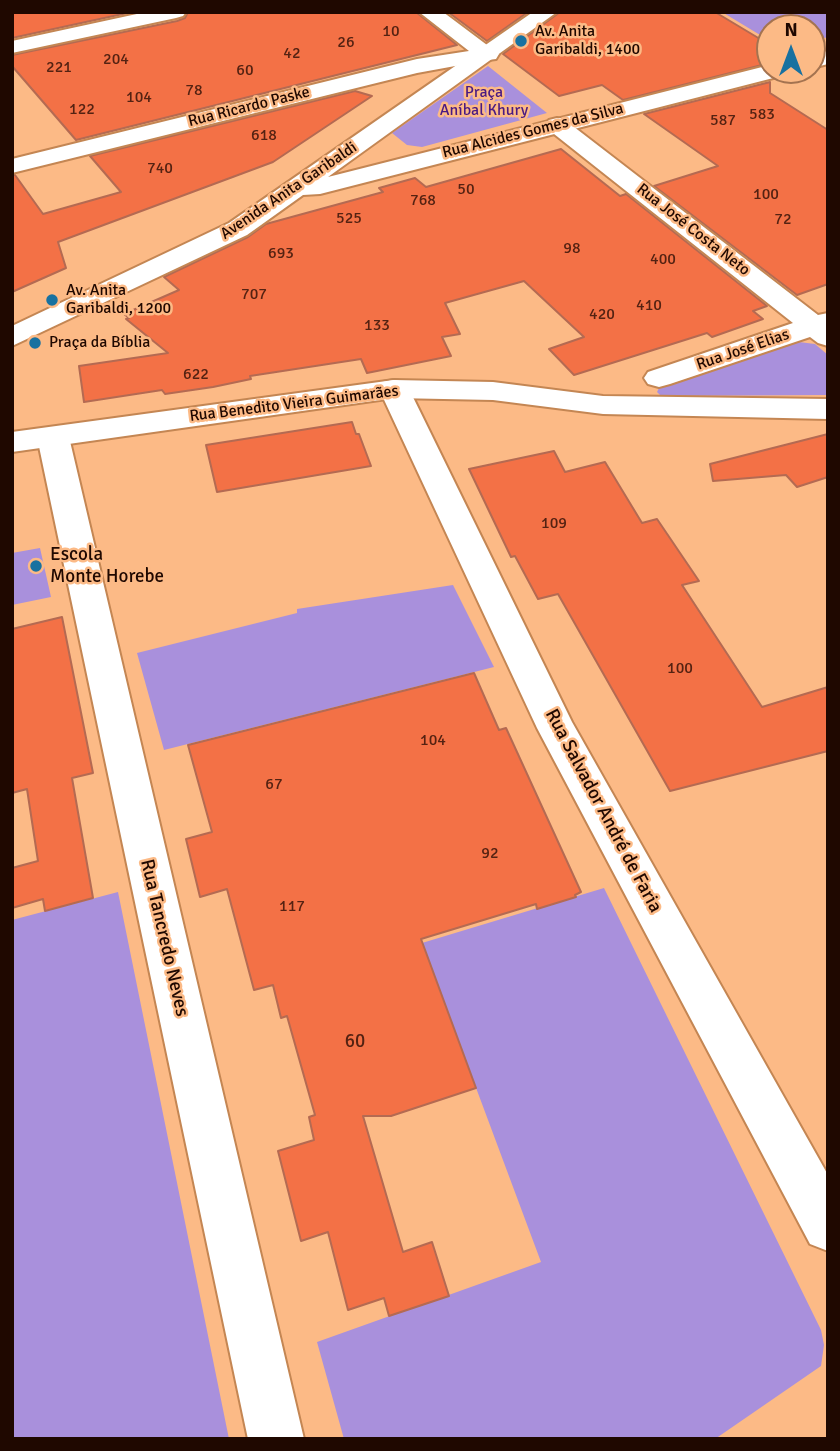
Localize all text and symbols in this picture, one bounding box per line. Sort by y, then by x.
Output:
north arrow [756,14,826,84]
text: N [784,18,798,42]
house number: 10 [382,22,400,42]
place label: Av. Anita Garibaldi, 1400 [535,22,640,60]
house number: 26 [337,33,355,53]
marker: Av. Anita Garibaldi, 1400 [513,33,529,49]
house number: 42 [283,44,301,64]
house number: 204 [103,50,129,70]
house number: 221 [46,58,72,78]
house number: 60 [236,61,254,81]
house number: 78 [185,81,203,101]
street label: Rua Ricardo Paske [186,83,312,131]
park label: Praça Aníbal Khury [440,83,528,121]
house number: 104 [126,88,152,108]
street label: Rua Alcides Gomes da Silva [440,99,626,163]
house number: 122 [69,100,95,120]
house number: 583 [749,105,775,125]
house number: 587 [710,111,736,131]
house number: 618 [251,126,277,146]
street label: Avenida Anita Garibaldi [217,138,361,244]
house number: 740 [147,159,173,179]
house number: 50 [457,180,475,200]
street label: Rua José Costa Neto [633,180,753,280]
house number: 100 [753,185,779,205]
house number: 768 [410,191,436,211]
house number: 525 [336,209,362,229]
house number: 72 [774,210,792,230]
house number: 98 [563,239,581,259]
house number: 693 [268,244,294,264]
house number: 400 [650,250,676,270]
place label: Av. Anita Garibaldi, 1200 [66,281,171,319]
house number: 707 [241,285,267,305]
marker: Av. Anita Garibaldi, 1200 [44,292,60,308]
house number: 410 [636,296,662,316]
house number: 420 [589,305,615,325]
house number: 133 [364,316,390,336]
street label: Rua José Elias [694,325,792,375]
place label: Praça da Bíblia [49,333,150,353]
marker: Praça da Bíblia [27,335,43,351]
house number: 622 [183,365,209,385]
street label: Rua Benedito Vieira Guimarães [188,382,400,426]
house number: 109 [541,514,567,534]
place label: Escola Monte Horebe [50,544,164,588]
marker: Escola Monte Horebe [28,558,44,574]
house number: 100 [667,659,693,679]
street label: Rua Salvador André de Faria [540,705,666,917]
house number: 104 [420,731,446,751]
house number: 67 [265,775,283,795]
house number: 92 [481,844,499,864]
street label: Rua Tancredo Neves [135,857,193,1019]
house number: 117 [279,897,305,917]
house number: 60 [345,1031,365,1053]

